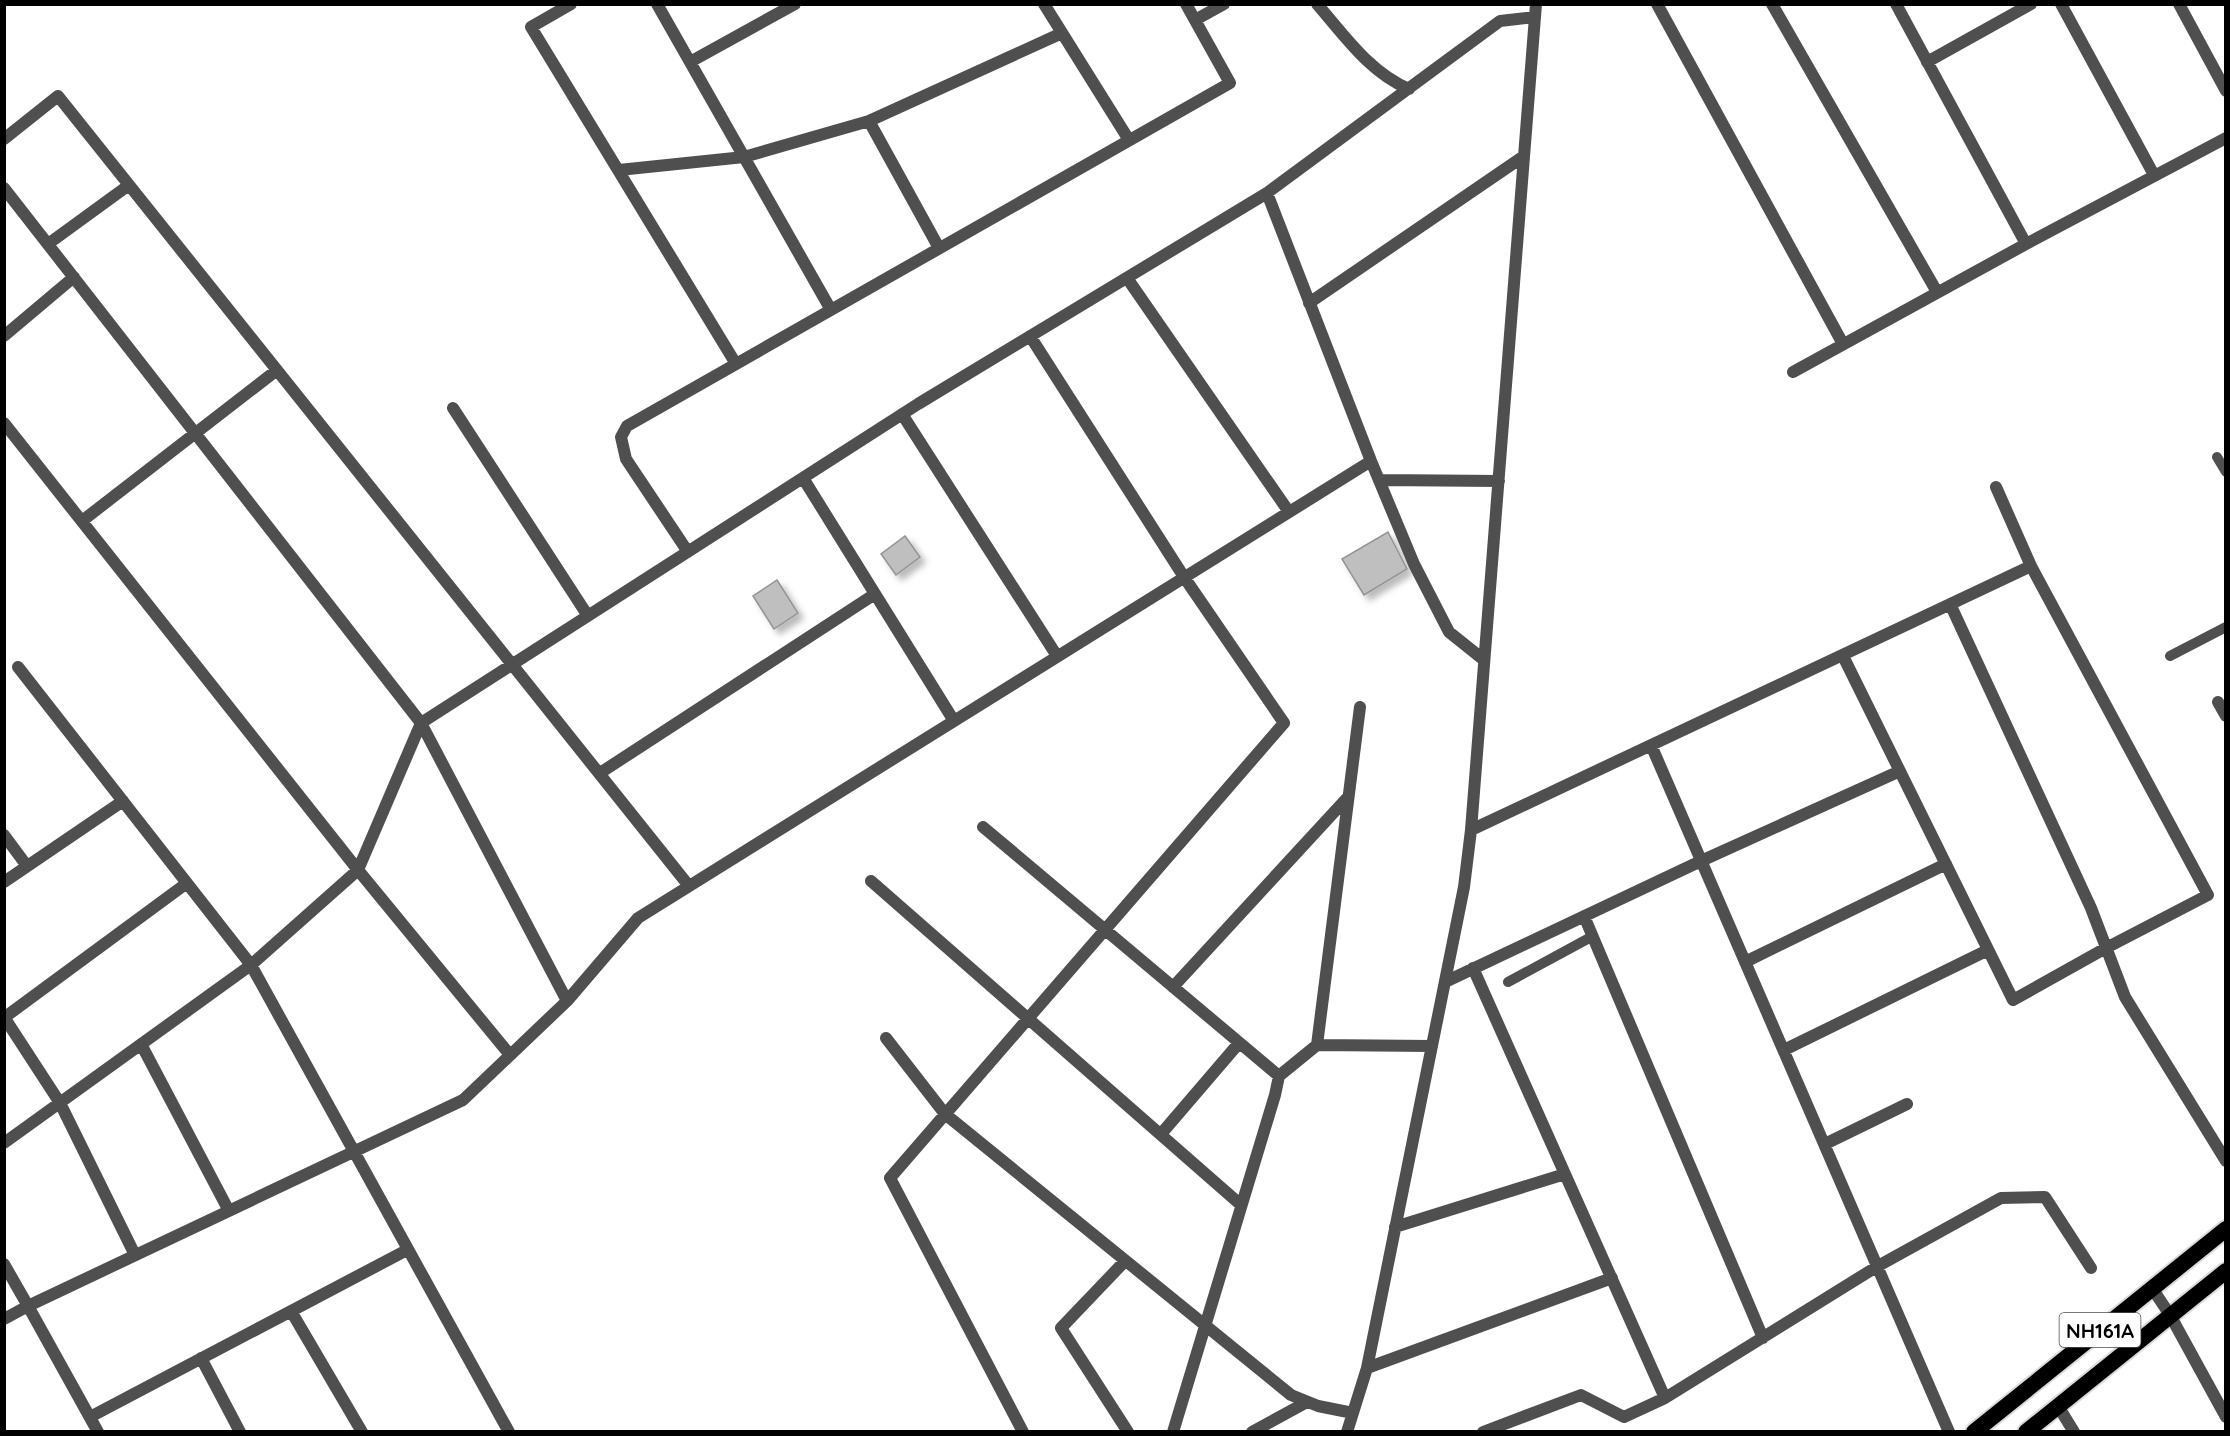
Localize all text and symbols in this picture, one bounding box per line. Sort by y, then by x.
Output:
road number: NH161A [2060,1313,2140,1347]

